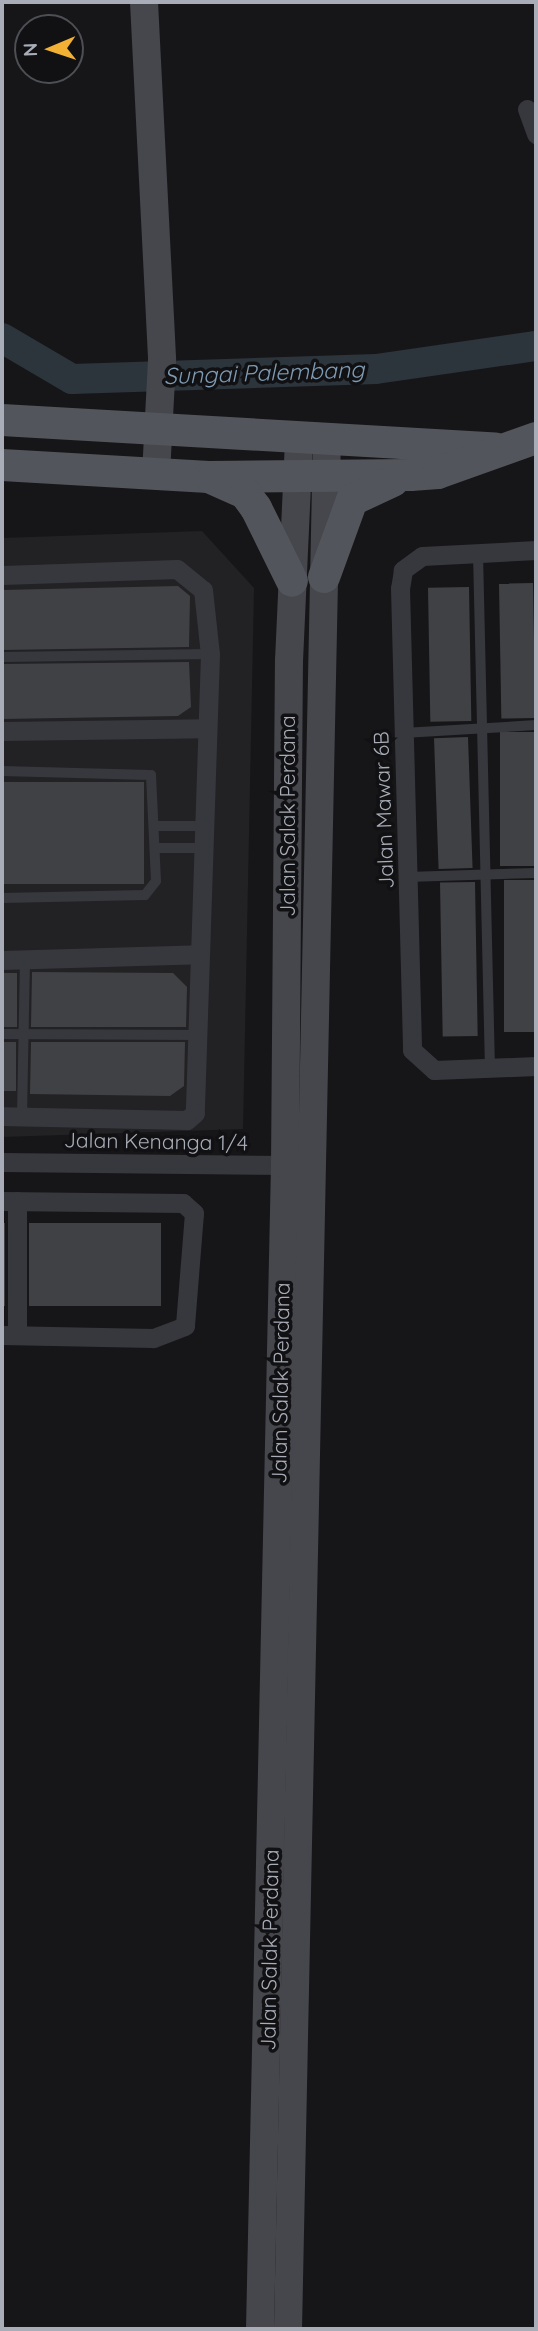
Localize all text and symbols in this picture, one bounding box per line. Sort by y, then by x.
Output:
north arrow [14,14,84,84]
text: N [18,42,42,57]
water label: Sungai Palembang [163,356,365,390]
street label: Jalan Salak Perdana [274,715,300,917]
street label: Jalan Mawar 6B [368,731,398,889]
street label: Jalan Kenanga 1/4 [64,1127,248,1155]
street label: Jalan Salak Perdana [266,1282,294,1484]
street label: Jalan Salak Perdana [255,1849,283,2051]

